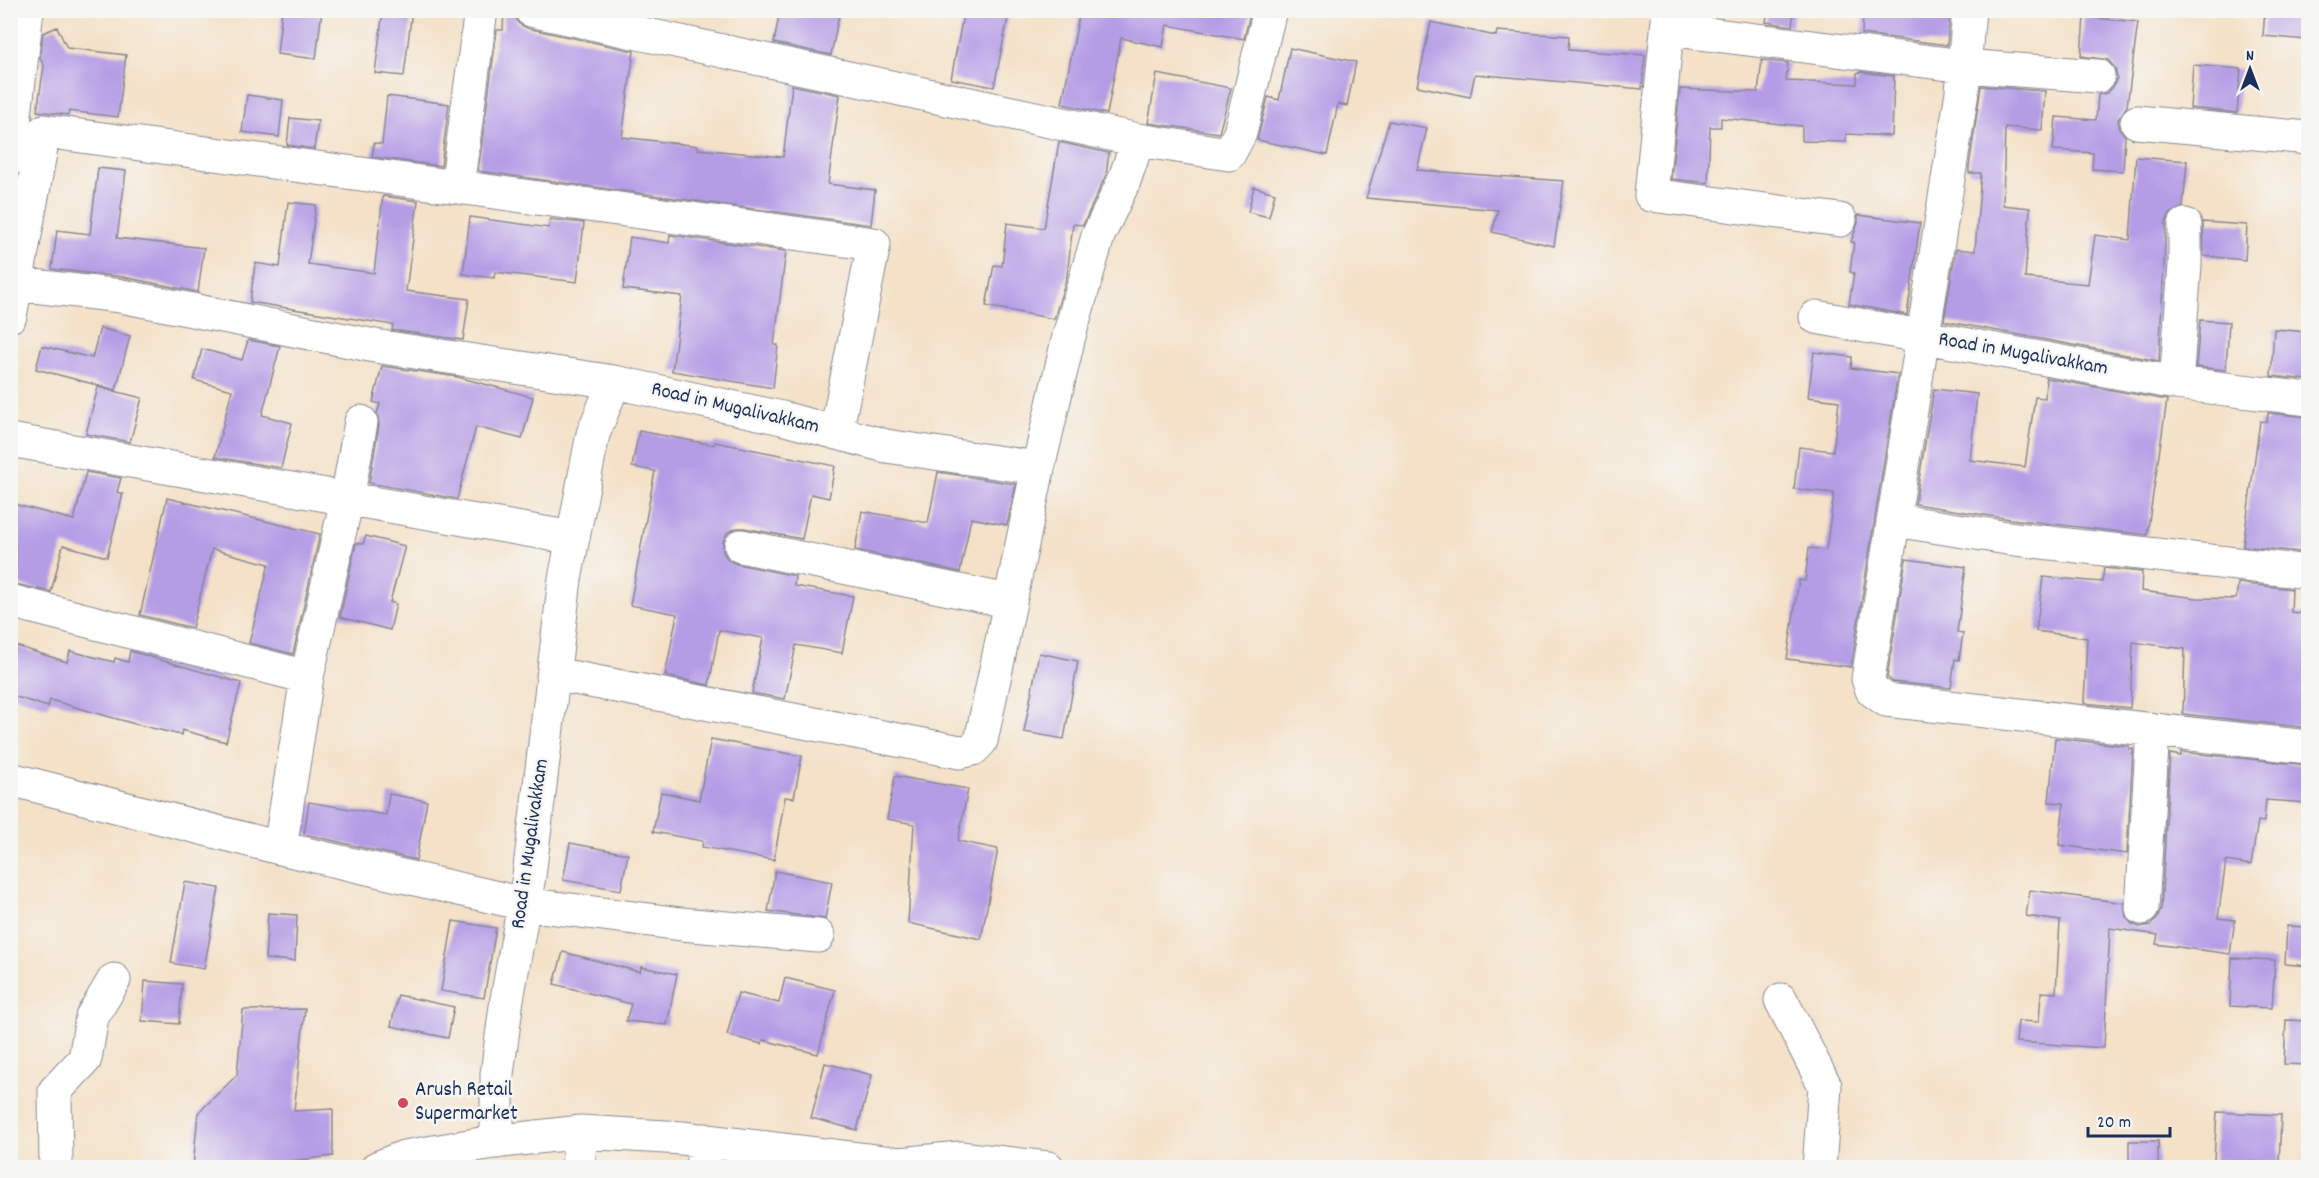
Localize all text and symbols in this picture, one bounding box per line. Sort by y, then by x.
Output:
north arrow [2220,39,2280,99]
text: N [2246,45,2254,68]
street label: Road in Mugalivakkam [1936,325,2110,385]
street label: Road in Mugalivakkam [648,375,822,443]
street label: Road in Mugalivakkam [504,757,558,931]
place label: Arush Retail Supermarket [415,1076,518,1130]
marker: Arush Retail Supermarket [396,1096,410,1110]
scale bar [2088,1100,2170,1138]
text: 20 m [2097,1111,2131,1136]

